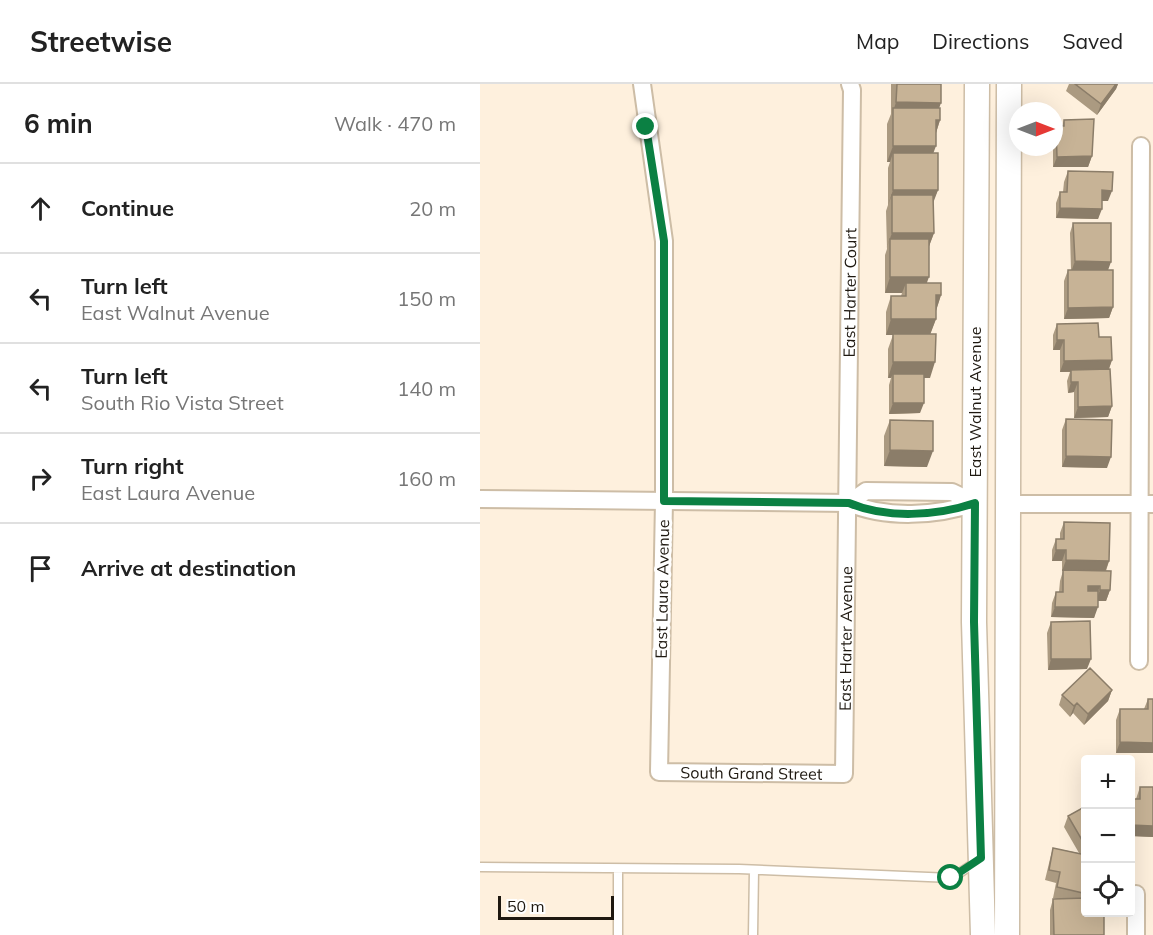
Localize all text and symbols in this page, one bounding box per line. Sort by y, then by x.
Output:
text: Streetwise [30,24,172,59]
text: Map [856,28,899,54]
text: Directions [932,28,1029,54]
text: Saved [1062,28,1123,54]
north arrow [1009,102,1063,156]
text: 6 min [24,107,93,140]
text: Walk · 470 m [334,111,456,136]
route end [632,113,658,139]
icon: ahead [24,192,57,225]
text: Continue [81,194,174,222]
text: 20 m [409,196,456,221]
street label: East Harter Court [839,227,860,358]
text: Turn left [81,272,168,300]
icon: left [24,282,57,315]
text: 150 m [397,286,456,311]
text: East Walnut Avenue [81,300,270,325]
street label: East Walnut Avenue [965,327,985,477]
text: Turn left [81,362,168,390]
icon: left [24,372,57,405]
text: 140 m [397,376,456,401]
text: South Rio Vista Street [81,390,284,415]
text: Turn right [81,452,184,480]
icon: right [24,462,57,495]
text: 160 m [397,466,456,491]
text: East Laura Avenue [81,480,255,505]
street label: East Laura Avenue [651,519,673,659]
icon: arrive [24,552,57,585]
text: Arrive at destination [81,554,296,582]
street label: East Harter Avenue [835,566,856,711]
map controls [1081,755,1135,917]
button: + [1081,755,1135,809]
street label: South Grand Street [680,762,823,784]
button: − [1081,809,1135,863]
button: locate [1081,863,1135,917]
route start [937,864,963,890]
scale bar [498,893,614,920]
text: 50 m [507,896,544,916]

